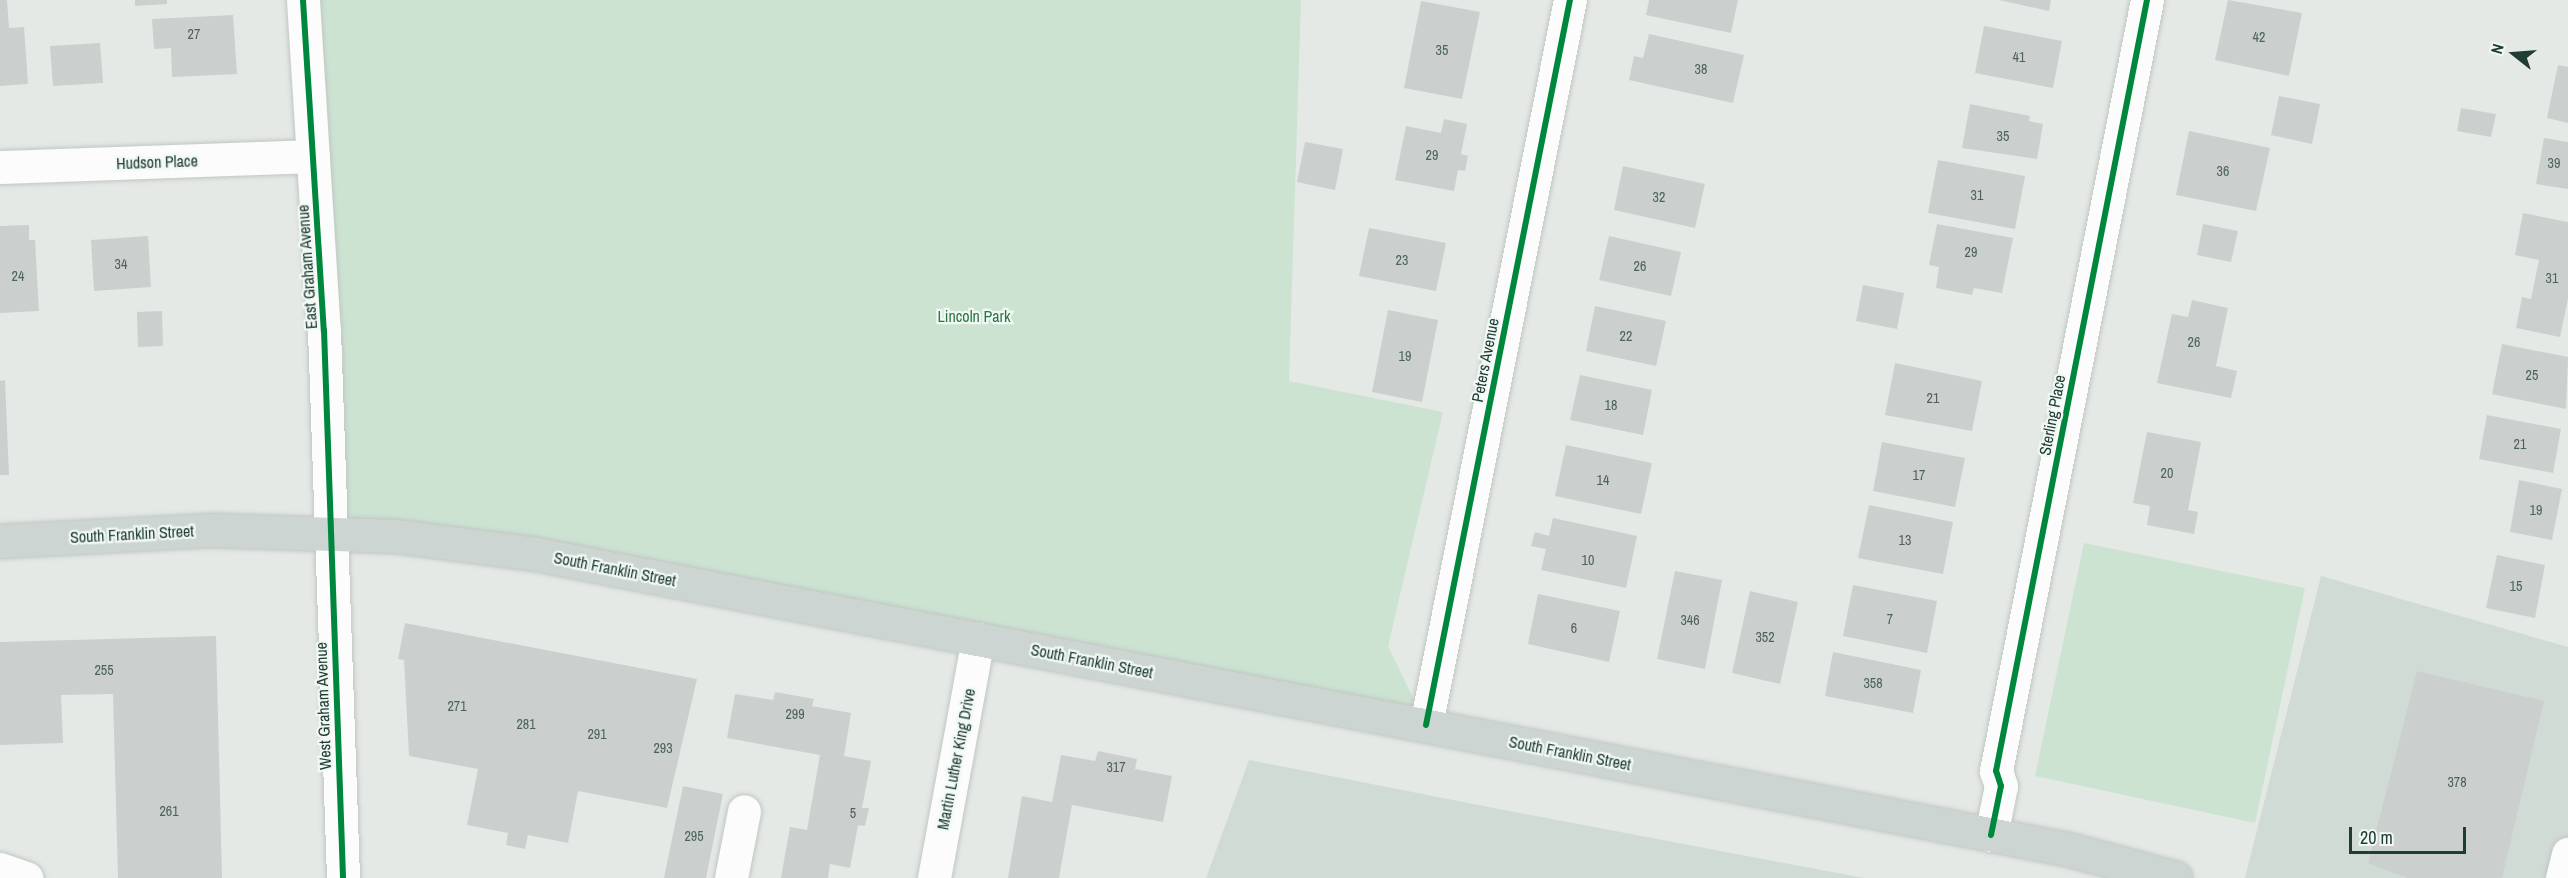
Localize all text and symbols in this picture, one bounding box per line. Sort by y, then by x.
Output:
north arrow [2484,24,2544,84]
house number: 27 [188,26,200,42]
house number: 42 [2253,29,2265,45]
text: N [2485,41,2509,56]
house number: 35 [1436,42,1448,58]
house number: 41 [2013,49,2025,65]
house number: 38 [1695,61,1707,77]
house number: 35 [1997,128,2009,144]
house number: 29 [1426,147,1438,163]
street label: Hudson Place [116,151,198,173]
house number: 39 [2548,155,2560,171]
house number: 36 [2217,163,2229,179]
house number: 31 [1971,187,1983,203]
house number: 32 [1653,189,1665,205]
street label: East Graham Avenue [293,204,321,330]
house number: 29 [1965,244,1977,260]
house number: 23 [1396,252,1408,268]
house number: 34 [115,256,127,272]
house number: 26 [1634,258,1646,274]
house number: 24 [12,268,24,284]
house number: 31 [2546,270,2558,286]
park label: Lincoln Park [938,306,1010,326]
street label: Peters Avenue [1467,316,1503,404]
house number: 22 [1620,328,1632,344]
house number: 26 [2188,334,2200,350]
house number: 19 [1399,348,1411,364]
house number: 25 [2526,367,2538,383]
street label: Sterling Place [2035,373,2069,457]
house number: 21 [1927,390,1939,406]
house number: 18 [1605,397,1617,413]
house number: 21 [2514,436,2526,452]
house number: 20 [2161,465,2173,481]
house number: 17 [1913,467,1925,483]
house number: 14 [1597,472,1609,488]
house number: 19 [2530,502,2542,518]
street label: South Franklin Street [70,521,194,547]
house number: 13 [1899,532,1911,548]
street label: South Franklin Street [552,548,678,590]
house number: 10 [1582,552,1594,568]
house number: 15 [2510,578,2522,594]
house number: 7 [1887,611,1893,627]
house number: 346 [1680,612,1700,628]
house number: 6 [1571,620,1577,636]
house number: 352 [1755,629,1775,645]
street label: South Franklin Street [1029,640,1155,682]
street label: West Graham Avenue [311,641,335,771]
house number: 255 [94,662,114,678]
house number: 358 [1863,675,1883,691]
street label: Martin Luther King Drive [933,687,979,831]
house number: 271 [447,698,467,714]
house number: 299 [785,706,805,722]
house number: 281 [516,716,536,732]
house number: 291 [587,726,607,742]
street label: South Franklin Street [1507,732,1633,774]
house number: 293 [653,740,673,756]
house number: 317 [1106,759,1126,775]
house number: 378 [2447,774,2467,790]
house number: 261 [159,803,179,819]
house number: 5 [850,805,856,821]
scale bar [2352,815,2469,853]
text: 20 m [2360,825,2393,850]
house number: 295 [684,828,704,844]

